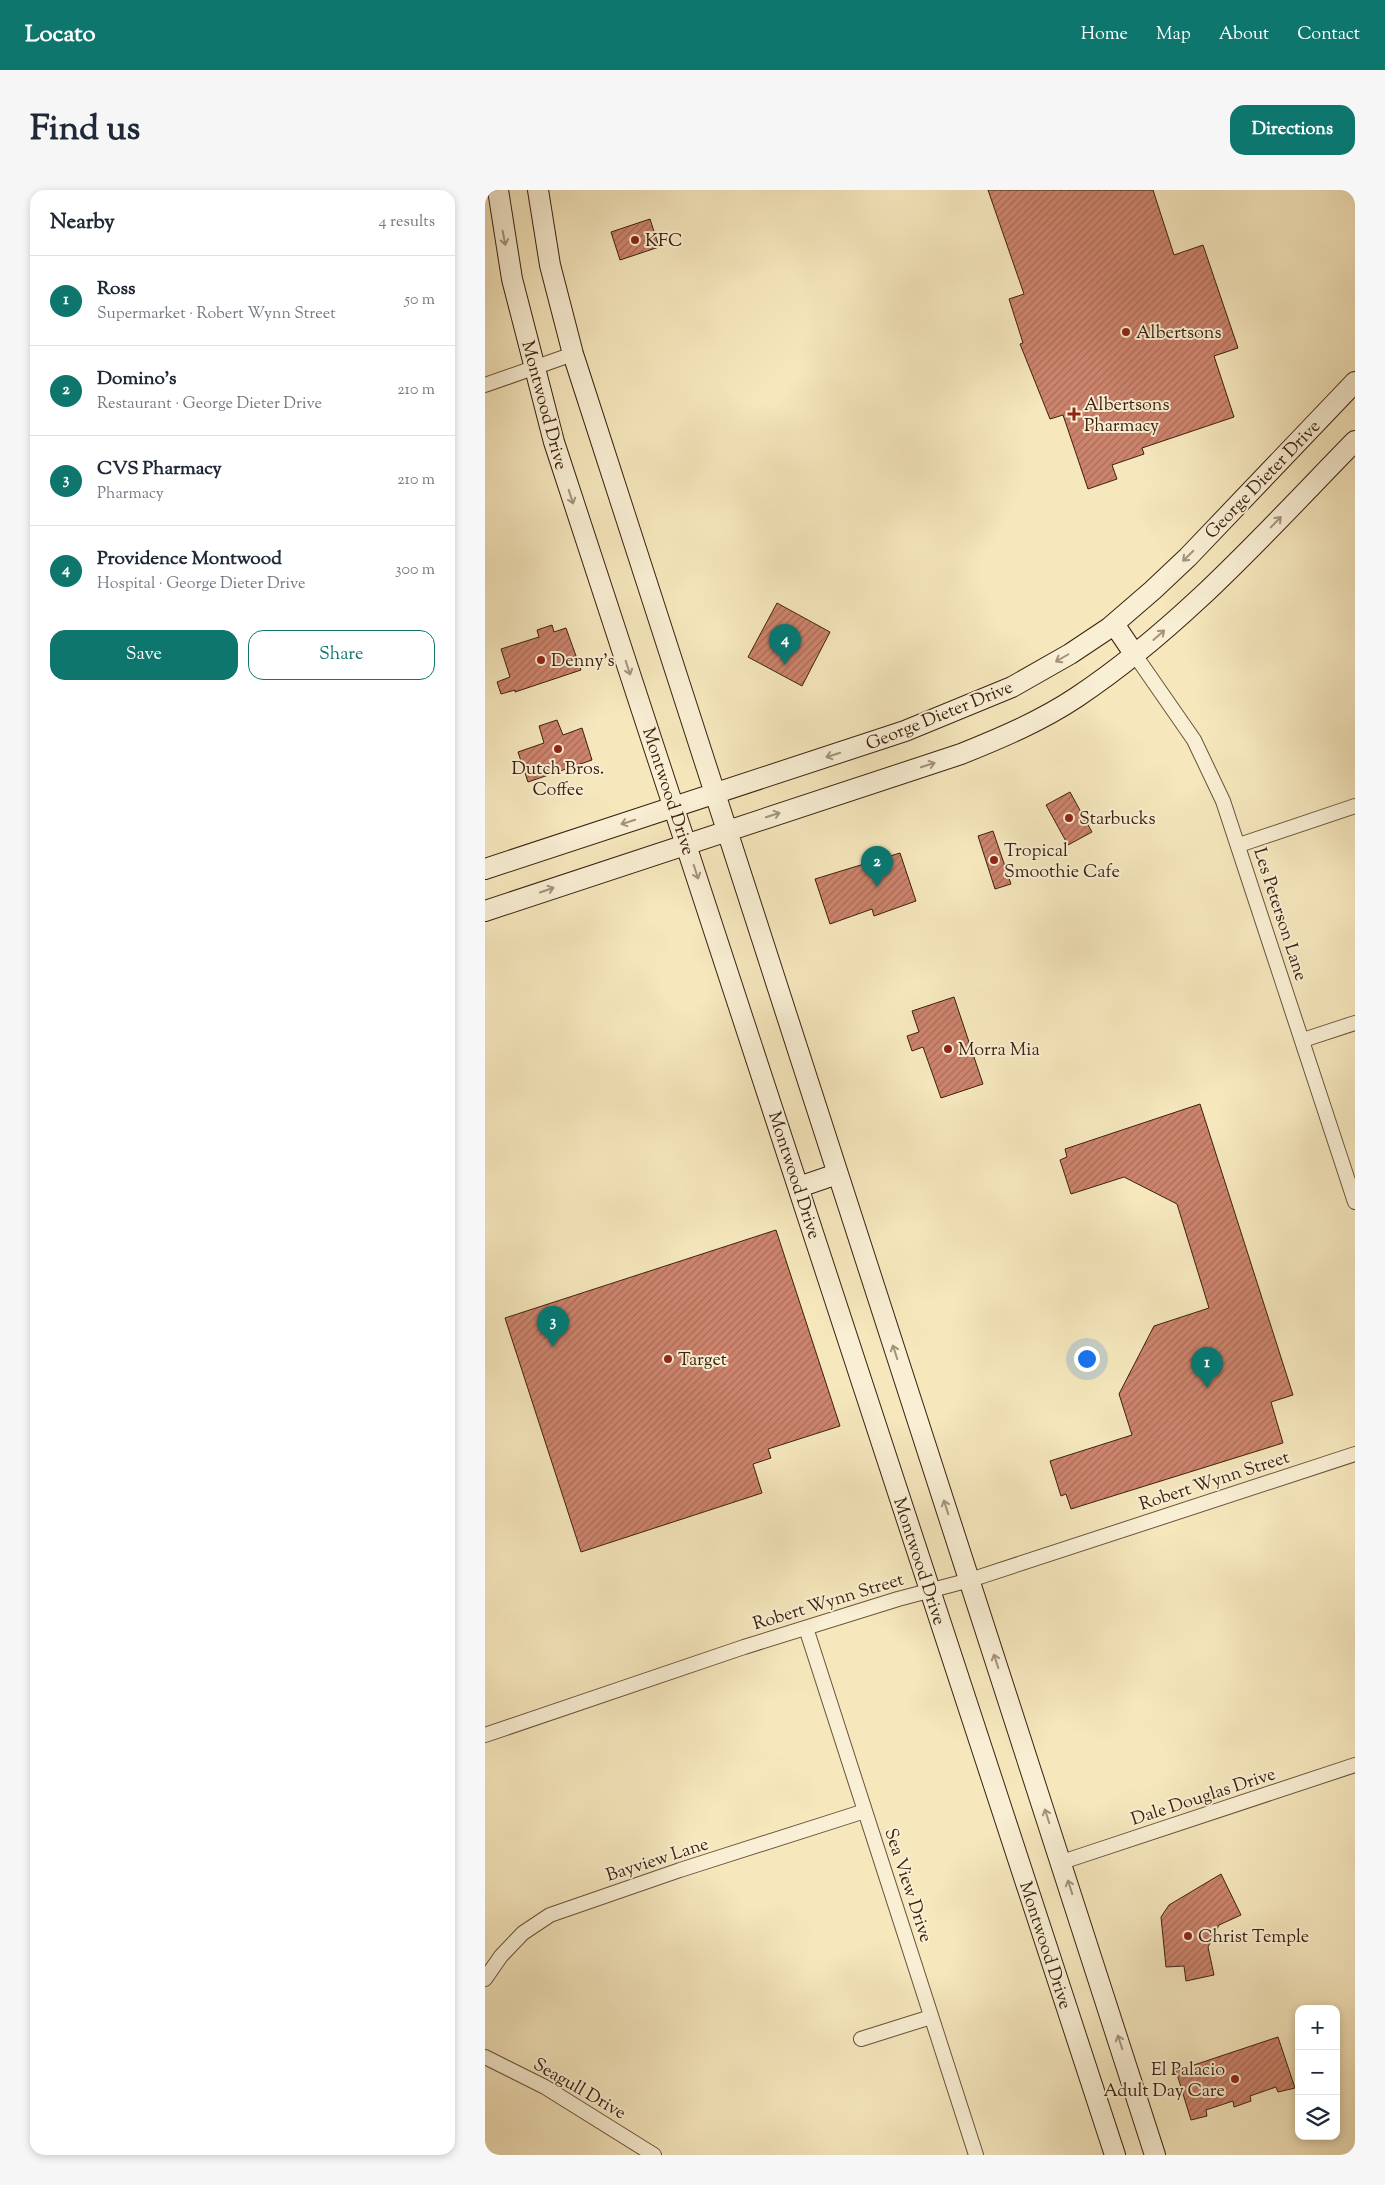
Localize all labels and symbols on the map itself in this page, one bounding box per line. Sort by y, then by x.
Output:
place label: KFC [645,229,683,255]
one-way arrow [500,230,510,246]
marker: KFC [629,234,641,246]
place label: Albertsons [1136,321,1222,347]
marker: Albertsons [1120,326,1132,338]
street label: Montwood Drive [513,338,573,473]
place label: Albertsons Pharmacy [1084,393,1170,440]
marker: Albertsons Pharmacy [1068,408,1080,420]
street label: George Dieter Drive [1200,415,1327,546]
one-way arrow [567,489,577,505]
one-way arrow [1270,515,1282,528]
one-way arrow [1182,550,1195,562]
pin: 4 [769,624,801,665]
one-way arrow [1152,629,1165,640]
place label: Denny's [551,649,615,675]
one-way arrow [1055,653,1070,663]
marker: Denny's [535,654,547,666]
one-way arrow [623,660,633,676]
street label: George Dieter Drive [862,675,1017,758]
street label: Montwood Drive [634,725,700,859]
marker: Dutch Bros. Coffee [552,743,564,755]
one-way arrow [826,751,841,760]
place label: Dutch Bros. Coffee [512,757,604,804]
one-way arrow [920,759,936,769]
place label: Starbucks [1079,807,1156,833]
one-way arrow [765,809,781,819]
marker: Starbucks [1063,812,1075,824]
one-way arrow [620,818,636,828]
place label: Tropical Smoothie Cafe [1004,839,1120,886]
street label: Les Peterson Lane [1245,845,1313,985]
pin: 2 [861,846,893,887]
marker: Tropical Smoothie Cafe [988,854,1000,866]
one-way arrow [691,864,701,880]
one-way arrow [539,884,555,894]
place label: Morra Mia [958,1038,1040,1064]
marker: Morra Mia [942,1043,954,1055]
street label: Montwood Drive [760,1109,826,1243]
pin: 3 [537,1306,569,1347]
one-way arrow [890,1345,899,1361]
your location [1074,1346,1100,1372]
pin: 1 [1191,1347,1223,1388]
place label: Target [678,1348,727,1374]
marker: Target [662,1353,674,1365]
street label: Robert Wynn Street [1136,1445,1293,1518]
street label: Montwood Drive [885,1495,951,1629]
one-way arrow [940,1499,950,1515]
street label: Robert Wynn Street [750,1568,907,1638]
one-way arrow [991,1654,1000,1670]
street label: Dale Douglas Drive [1128,1762,1279,1834]
one-way arrow [1041,1808,1051,1824]
street label: Sea View Drive [876,1825,938,1946]
street label: Bayview Lane [603,1832,712,1890]
street label: Montwood Drive [1011,1879,1077,2013]
one-way arrow [1065,1880,1074,1895]
place label: Christ Temple [1198,1925,1309,1951]
marker: Christ Temple [1182,1930,1194,1942]
one-way arrow [1114,2034,1124,2050]
street label: Seagull Drive [528,2053,630,2127]
place label: El Palacio Adult Day Care [1104,2058,1225,2105]
marker: El Palacio Adult Day Care [1229,2073,1241,2085]

